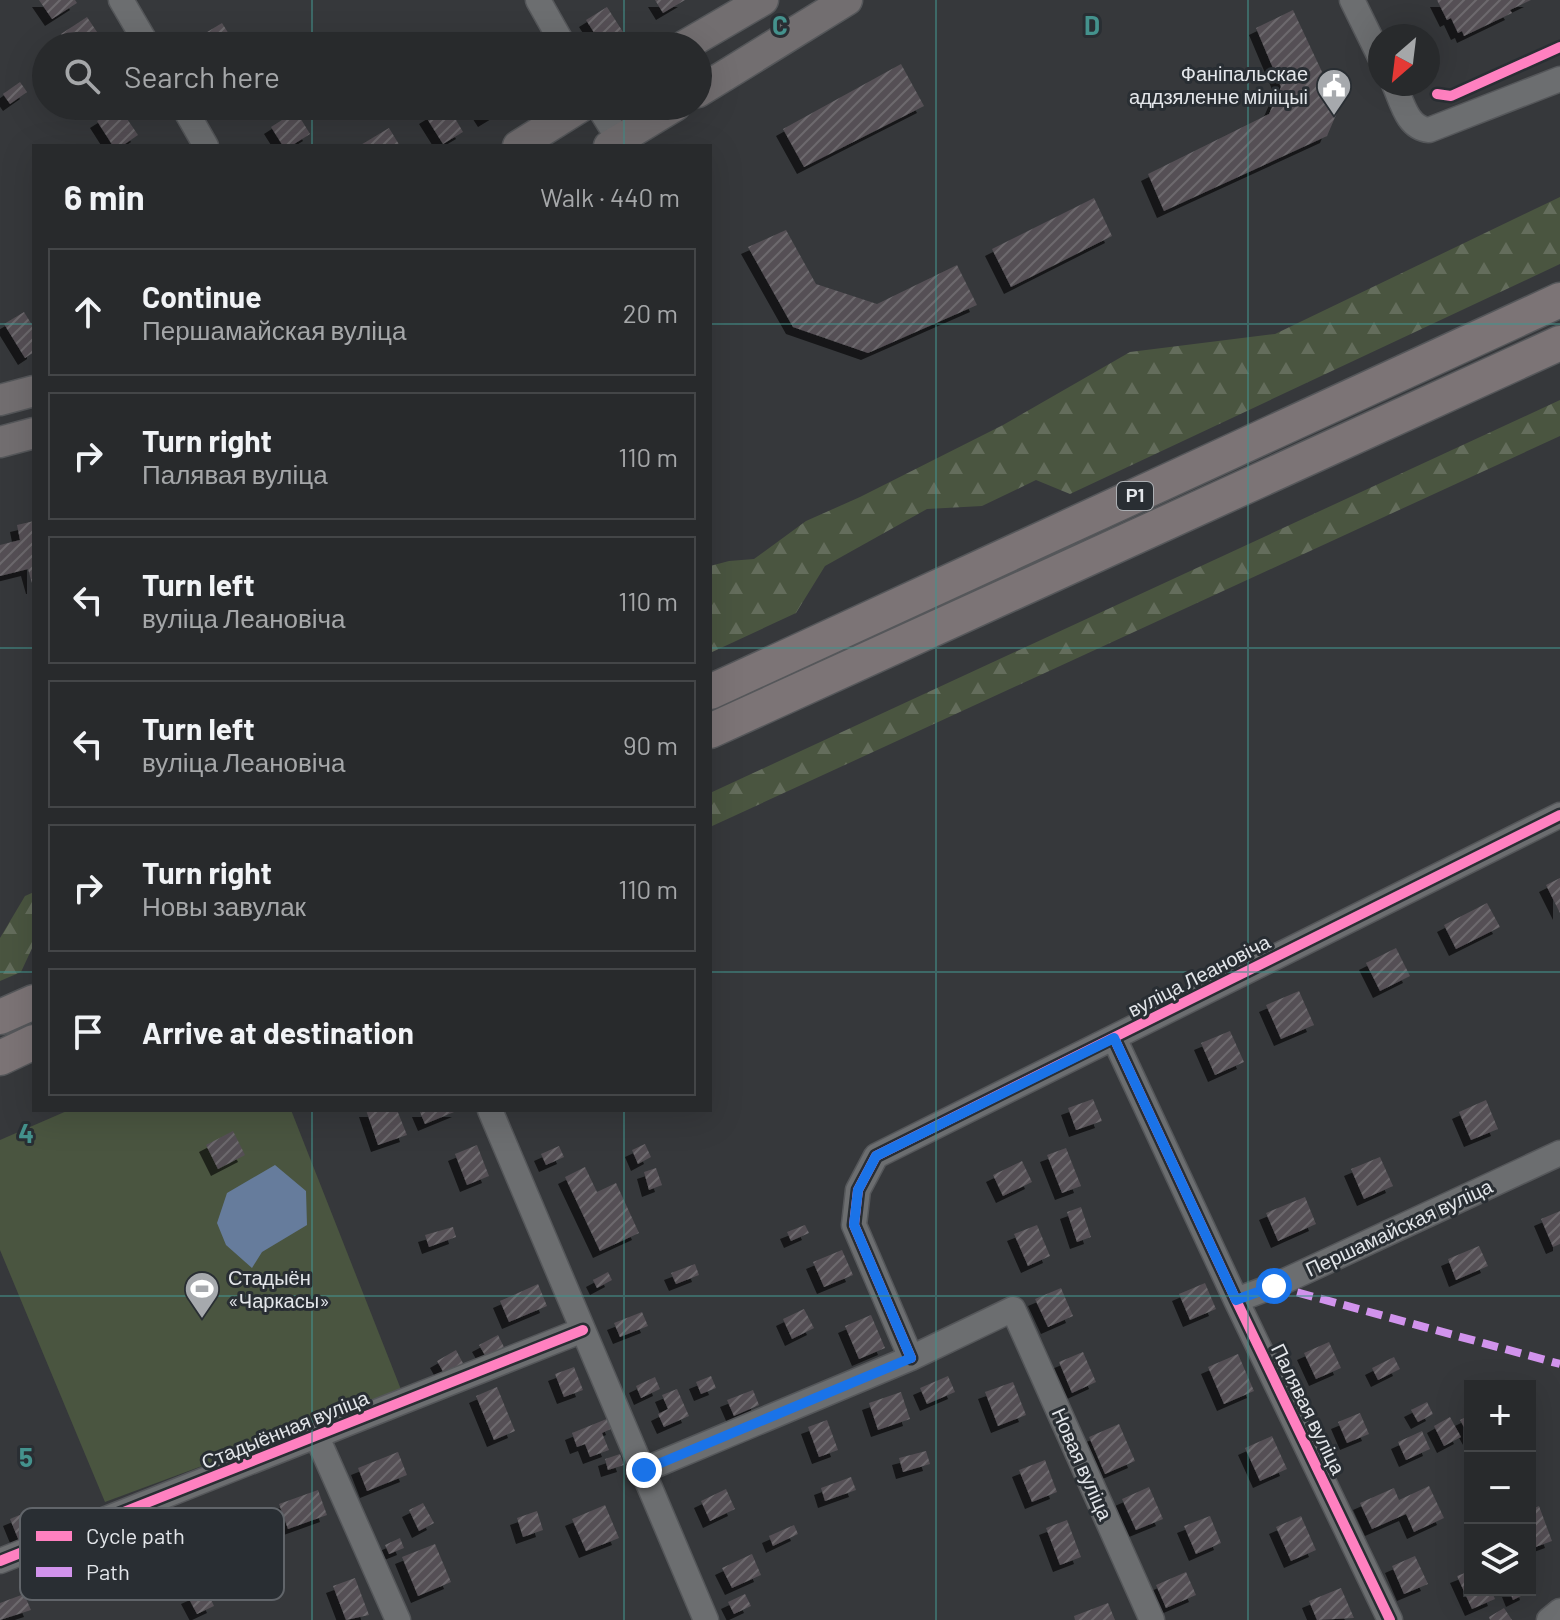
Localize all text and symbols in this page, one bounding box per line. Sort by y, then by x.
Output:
text: C [772,9,788,40]
text: D [1084,9,1100,40]
north arrow [1368,24,1440,96]
search box [32,32,712,120]
icon: search [60,54,104,98]
text: Search here [124,58,280,94]
place label: Фаніпальскае аддзяленне міліцыі [1129,61,1308,108]
public building icon: Фаніпальскае аддзяленне міліцыі [1315,67,1353,117]
text: 6 min [64,176,145,217]
text: Walk · 440 m [540,181,680,212]
text: Continue [142,278,262,314]
icon: ahead [66,290,110,334]
text: 20 m [623,297,678,328]
text: Першамайская вуліца [142,314,406,345]
text: Turn right [142,422,272,458]
icon: right [66,434,110,478]
text: 110 m [618,441,678,472]
text: Палявая вуліца [142,458,328,489]
road number: Р1 [1117,482,1153,510]
text: Turn left [142,566,255,602]
icon: left [66,578,110,622]
text: 110 m [618,585,678,616]
text: вуліца Леановіча [142,602,346,633]
text: Turn left [142,710,255,746]
icon: left [66,722,110,766]
text: 90 m [623,729,678,760]
text: вуліца Леановіча [142,746,346,777]
text: Turn right [142,854,272,890]
icon: right [66,866,110,910]
text: 110 m [618,873,678,904]
text: Новы завулак [142,890,306,921]
street label: вуліца Леановіча [1123,928,1275,1021]
icon: arrive [66,1010,110,1054]
text: Arrive at destination [142,1014,414,1050]
text: 4 [18,1117,34,1148]
street label: Першамайская вуліца [1301,1173,1497,1281]
place label: Стадыён «Чаркасы» [228,1265,330,1312]
route start [1256,1268,1292,1304]
sports icon: Стадыён «Чаркасы» [183,1270,221,1320]
street label: Палявая вуліца [1267,1339,1351,1479]
map controls [1464,1380,1536,1596]
button: + [1464,1380,1536,1452]
street label: Стадыённая вуліца [198,1384,373,1474]
street label: Новая вуліца [1047,1404,1119,1524]
text: 5 [19,1441,33,1472]
route end [626,1452,662,1488]
button: − [1464,1452,1536,1524]
legend [20,1508,284,1600]
text: Cycle path [86,1522,185,1548]
button: layers [1464,1524,1536,1596]
text: Path [86,1558,130,1584]

